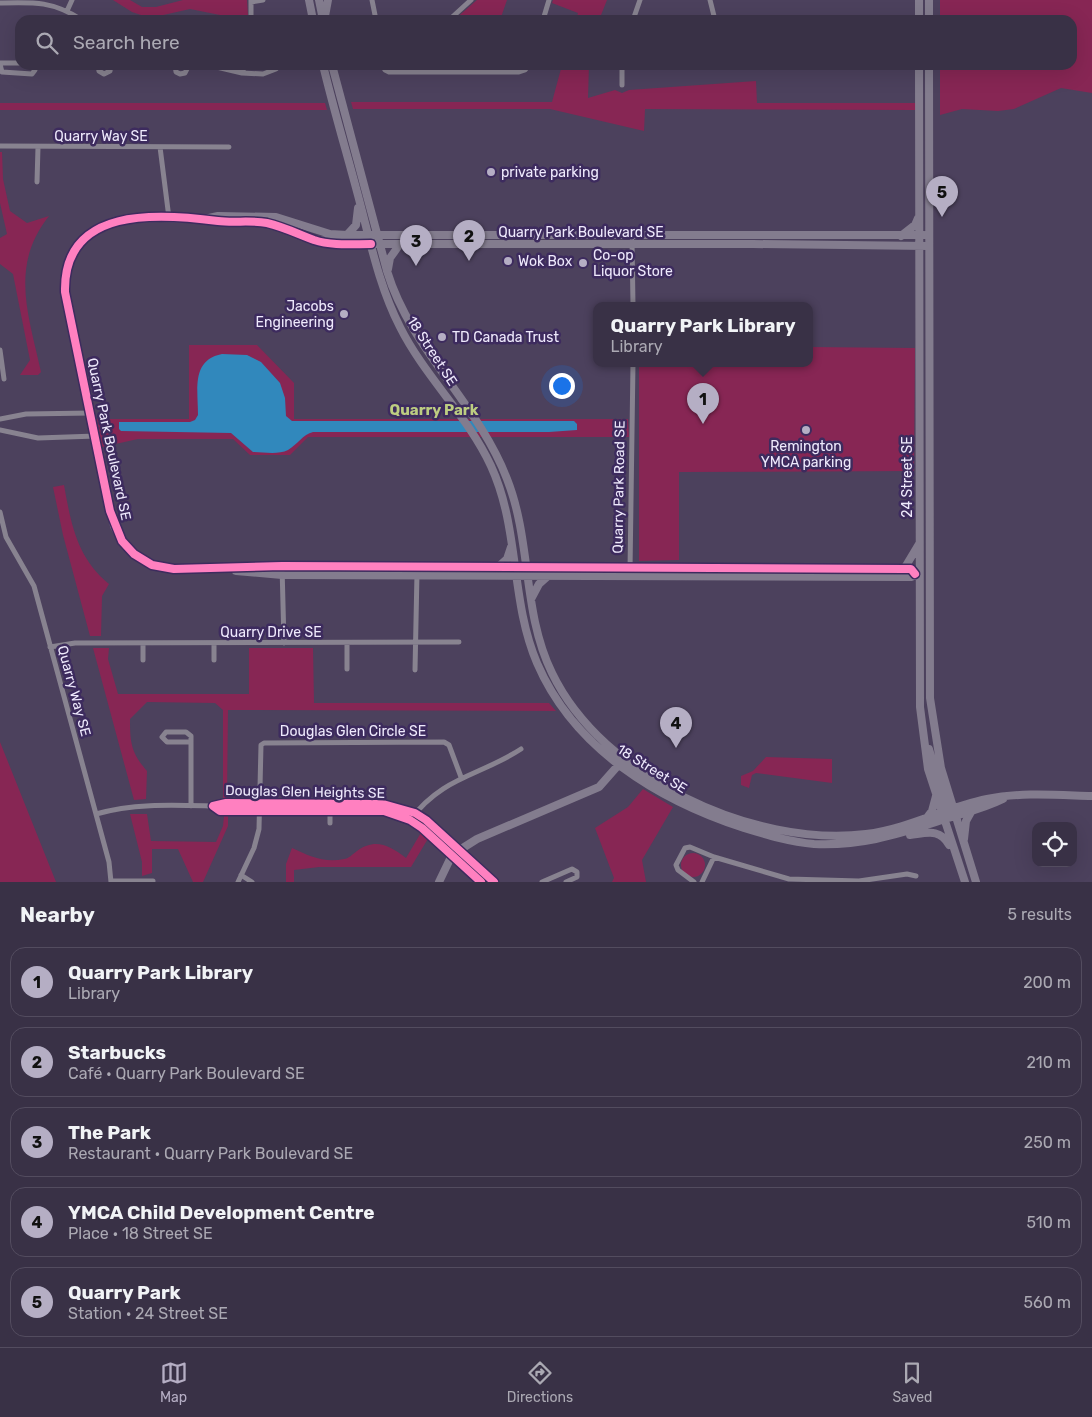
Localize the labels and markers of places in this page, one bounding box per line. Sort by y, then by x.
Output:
place label: private parking [501,164,599,181]
marker: private parking [485,166,497,178]
pin: 5 [926,176,958,217]
pin: 2 [453,220,485,261]
pin: 3 [400,225,432,266]
place label: Co-op Liquor Store [593,247,673,280]
place label: Wok Box [518,253,573,270]
marker: Wok Box [502,255,514,267]
marker: Co-op Liquor Store [577,257,589,269]
place label: Jacobs Engineering [256,298,334,331]
marker: Jacobs Engineering [338,308,350,320]
place label: TD Canada Trust [452,329,559,346]
marker: TD Canada Trust [436,331,448,343]
pin: 1 [687,383,719,424]
marker: Remington YMCA parking [800,424,812,436]
place label: Remington YMCA parking [761,438,851,471]
pin: 4 [660,707,692,748]

